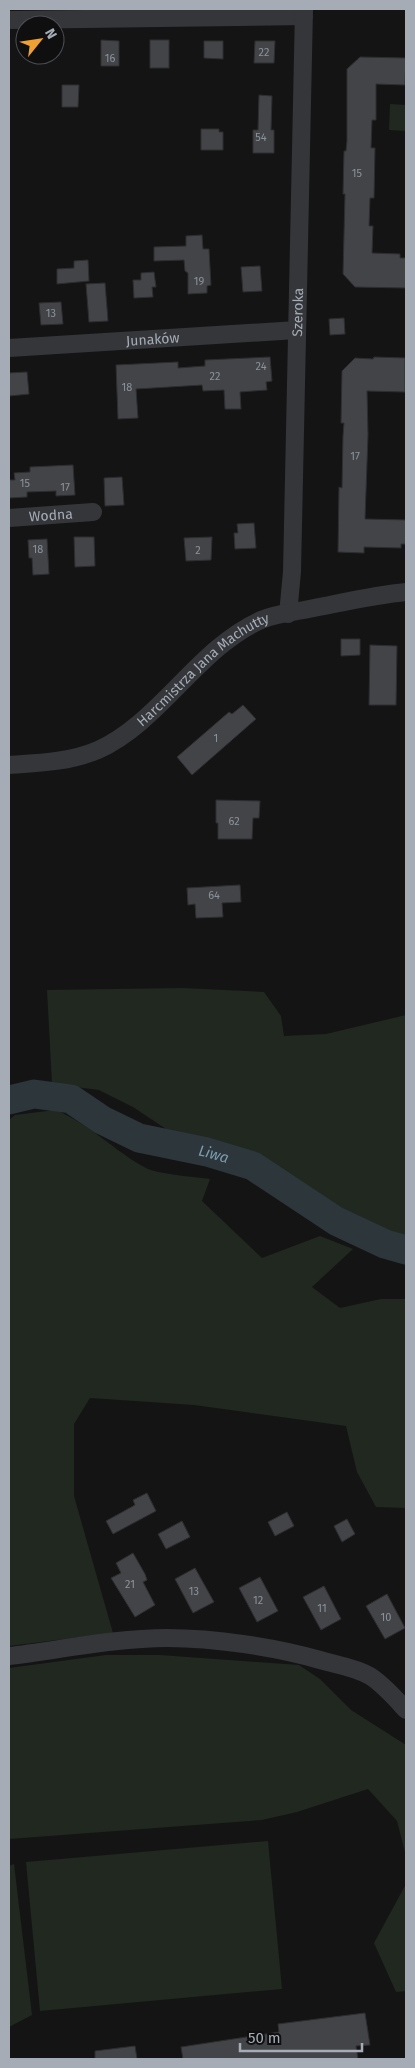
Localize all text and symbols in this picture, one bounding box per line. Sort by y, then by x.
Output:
north arrow [15,15,65,65]
text: N [41,25,61,42]
house number: 22 [259,46,269,59]
house number: 16 [105,52,115,65]
house number: 54 [255,131,267,144]
house number: 15 [352,167,363,180]
house number: 19 [194,275,204,288]
street label: Szeroka [289,288,307,337]
house number: 13 [46,307,56,320]
street label: Junaków [125,329,180,349]
house number: 24 [256,360,267,373]
house number: 22 [210,370,220,383]
house number: 18 [122,381,132,394]
house number: 17 [350,450,360,463]
house number: 15 [20,477,31,490]
house number: 17 [60,481,70,494]
street label: Wodna [28,505,73,525]
house number: 18 [33,543,43,556]
house number: 2 [195,544,201,557]
street label: Harcmistrza Jana Machutty [133,609,271,730]
house number: 1 [214,732,218,745]
house number: 62 [228,815,240,828]
house number: 64 [208,889,220,902]
water label: Liwa [197,1141,231,1167]
house number: 21 [125,1578,135,1591]
house number: 13 [189,1585,199,1598]
house number: 12 [253,1594,263,1607]
house number: 11 [317,1602,327,1615]
house number: 10 [381,1611,391,1624]
scale bar [240,2020,362,2052]
text: 50 m [248,2029,281,2047]

